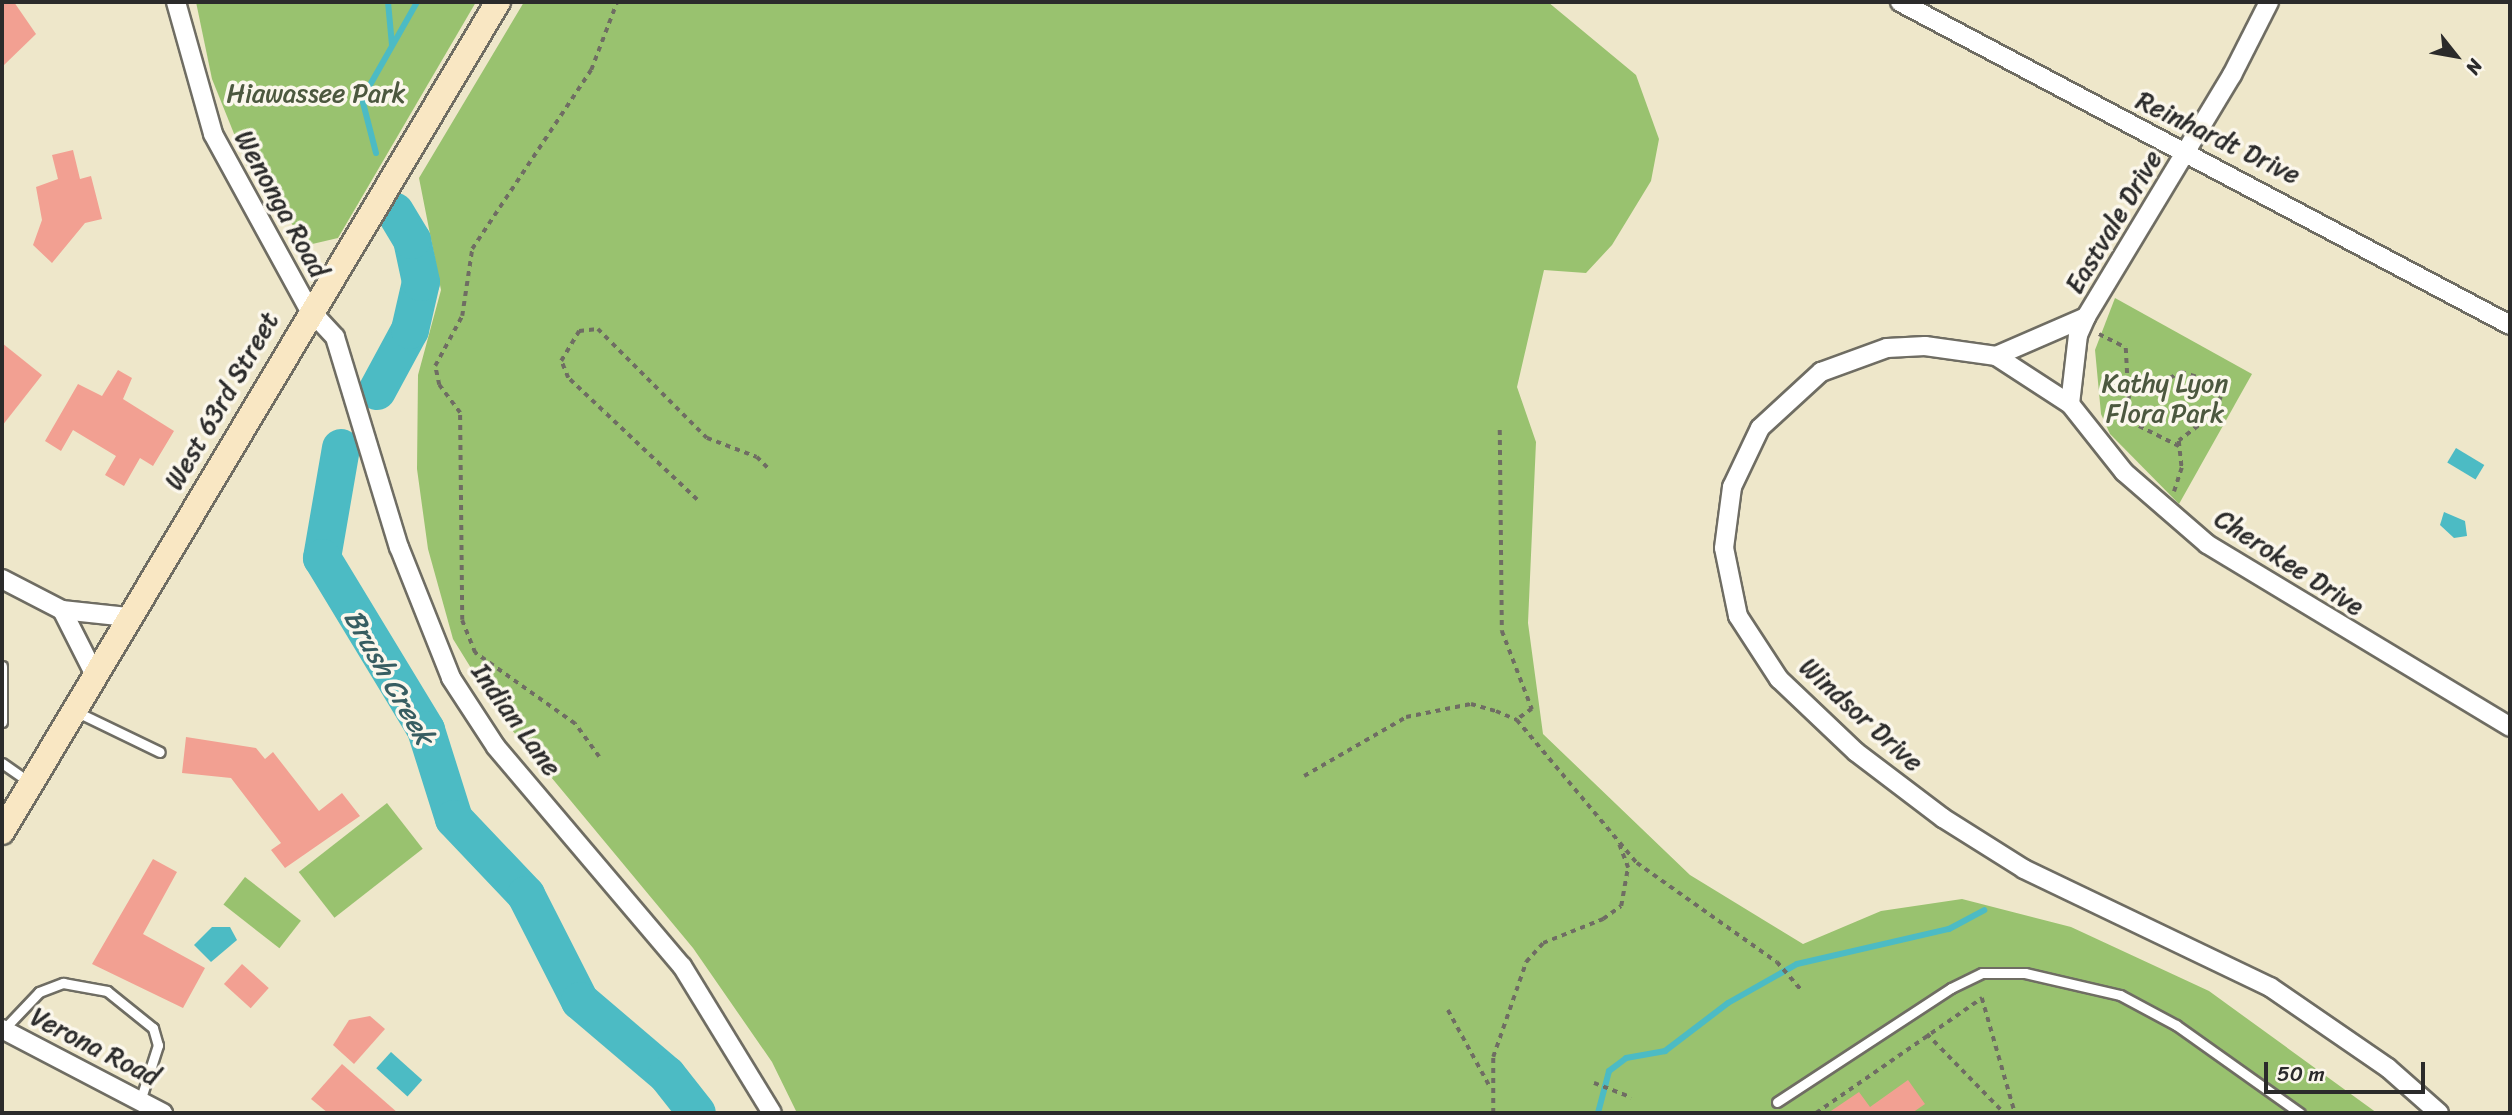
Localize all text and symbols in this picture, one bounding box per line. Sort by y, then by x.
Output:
north arrow [2421,21,2491,91]
text: N [2457,53,2492,81]
park label: Hiawassee Park [226,78,406,110]
street label: Reinhardt Drive [2131,85,2305,191]
street label: Wenonga Road [228,125,334,283]
street label: Eastvale Drive [2059,145,2169,299]
street label: West 63rd Street [159,307,285,495]
park label: Kathy Lyon Flora Park [2102,368,2228,430]
street label: Cherokee Drive [2208,503,2370,623]
water label: Brush Creek [337,603,441,751]
street label: Windsor Drive [1793,652,1929,778]
street label: Indian Lane [465,658,567,782]
street label: Verona Road [25,1001,165,1093]
scale bar [2267,1048,2428,1092]
text: 50 m [2277,1055,2325,1093]

